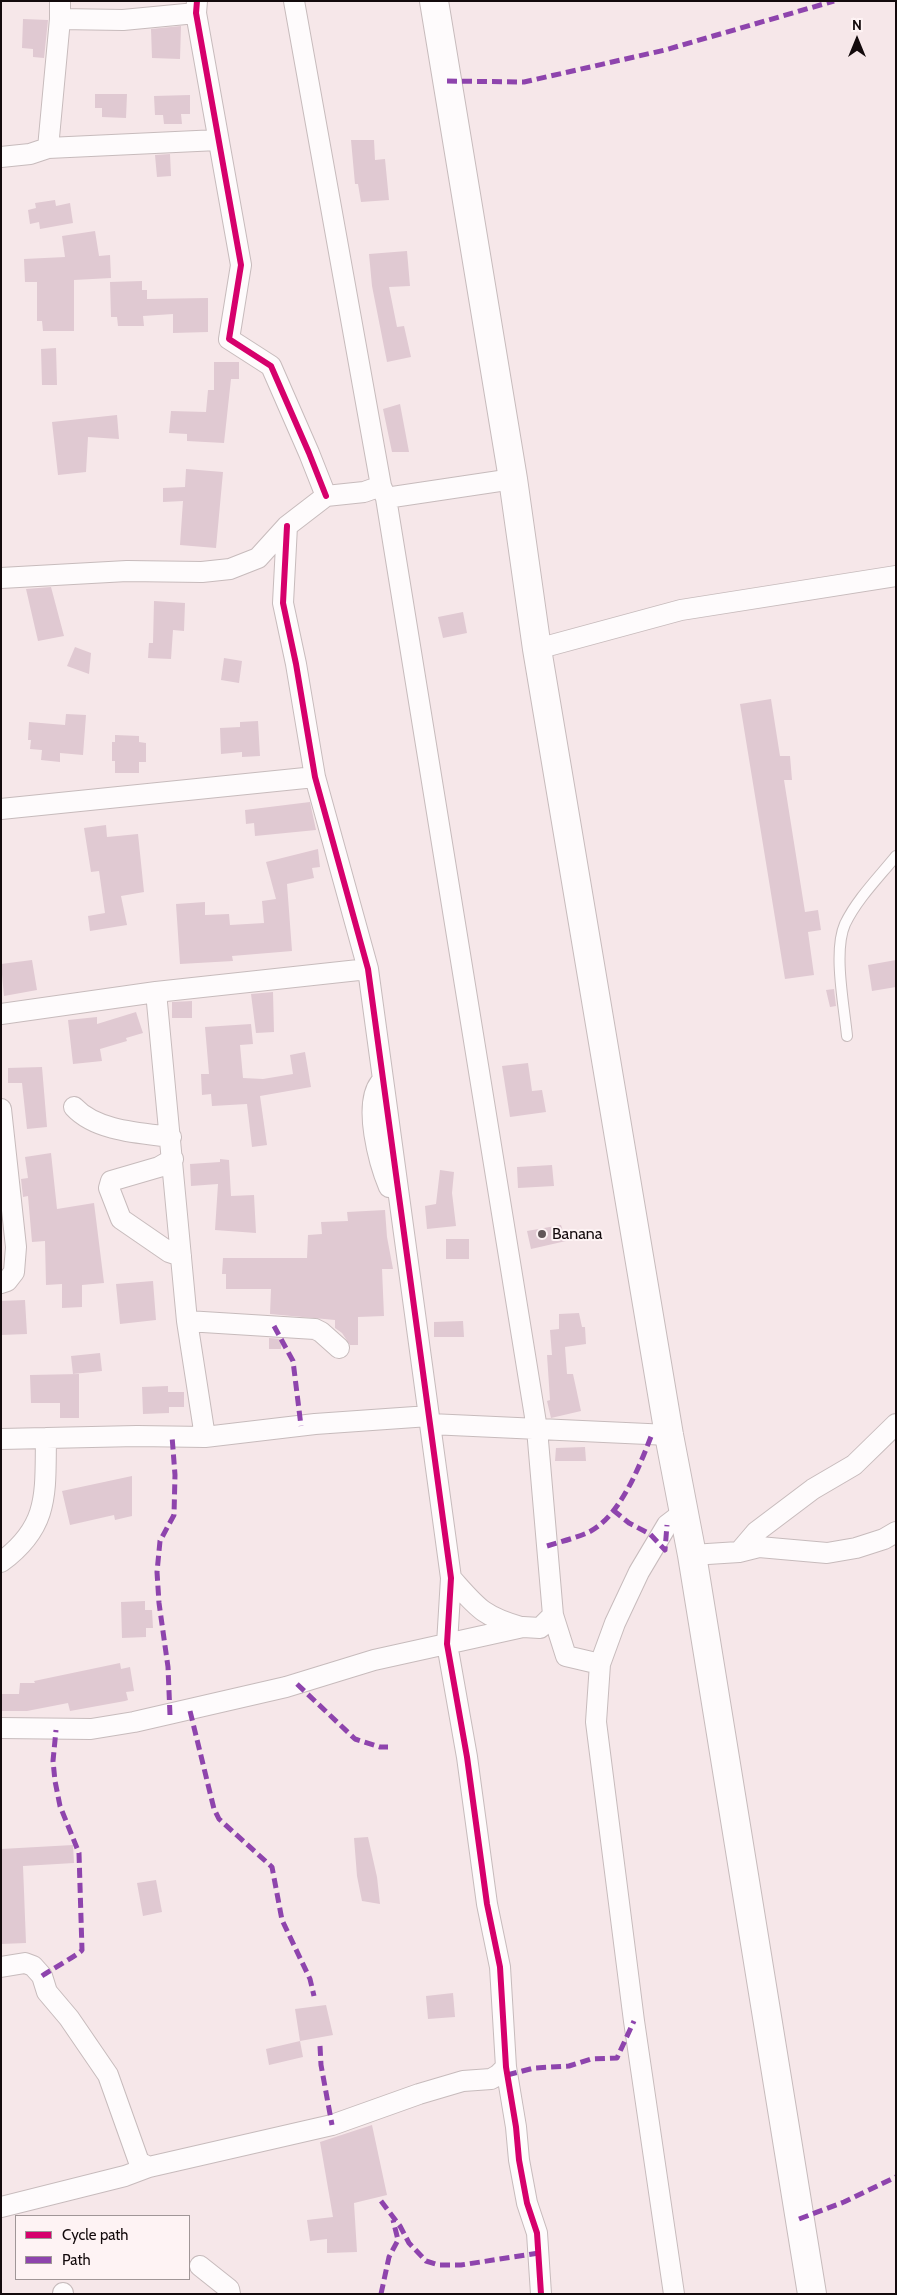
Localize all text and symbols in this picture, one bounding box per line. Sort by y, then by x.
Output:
north arrow [832,15,882,65]
text: N [852,16,862,34]
place label: Banana [552,1224,602,1244]
marker: Banana [536,1228,548,1240]
legend [15,2215,190,2280]
text: Cycle path [62,2226,128,2244]
text: Path [62,2251,91,2269]

